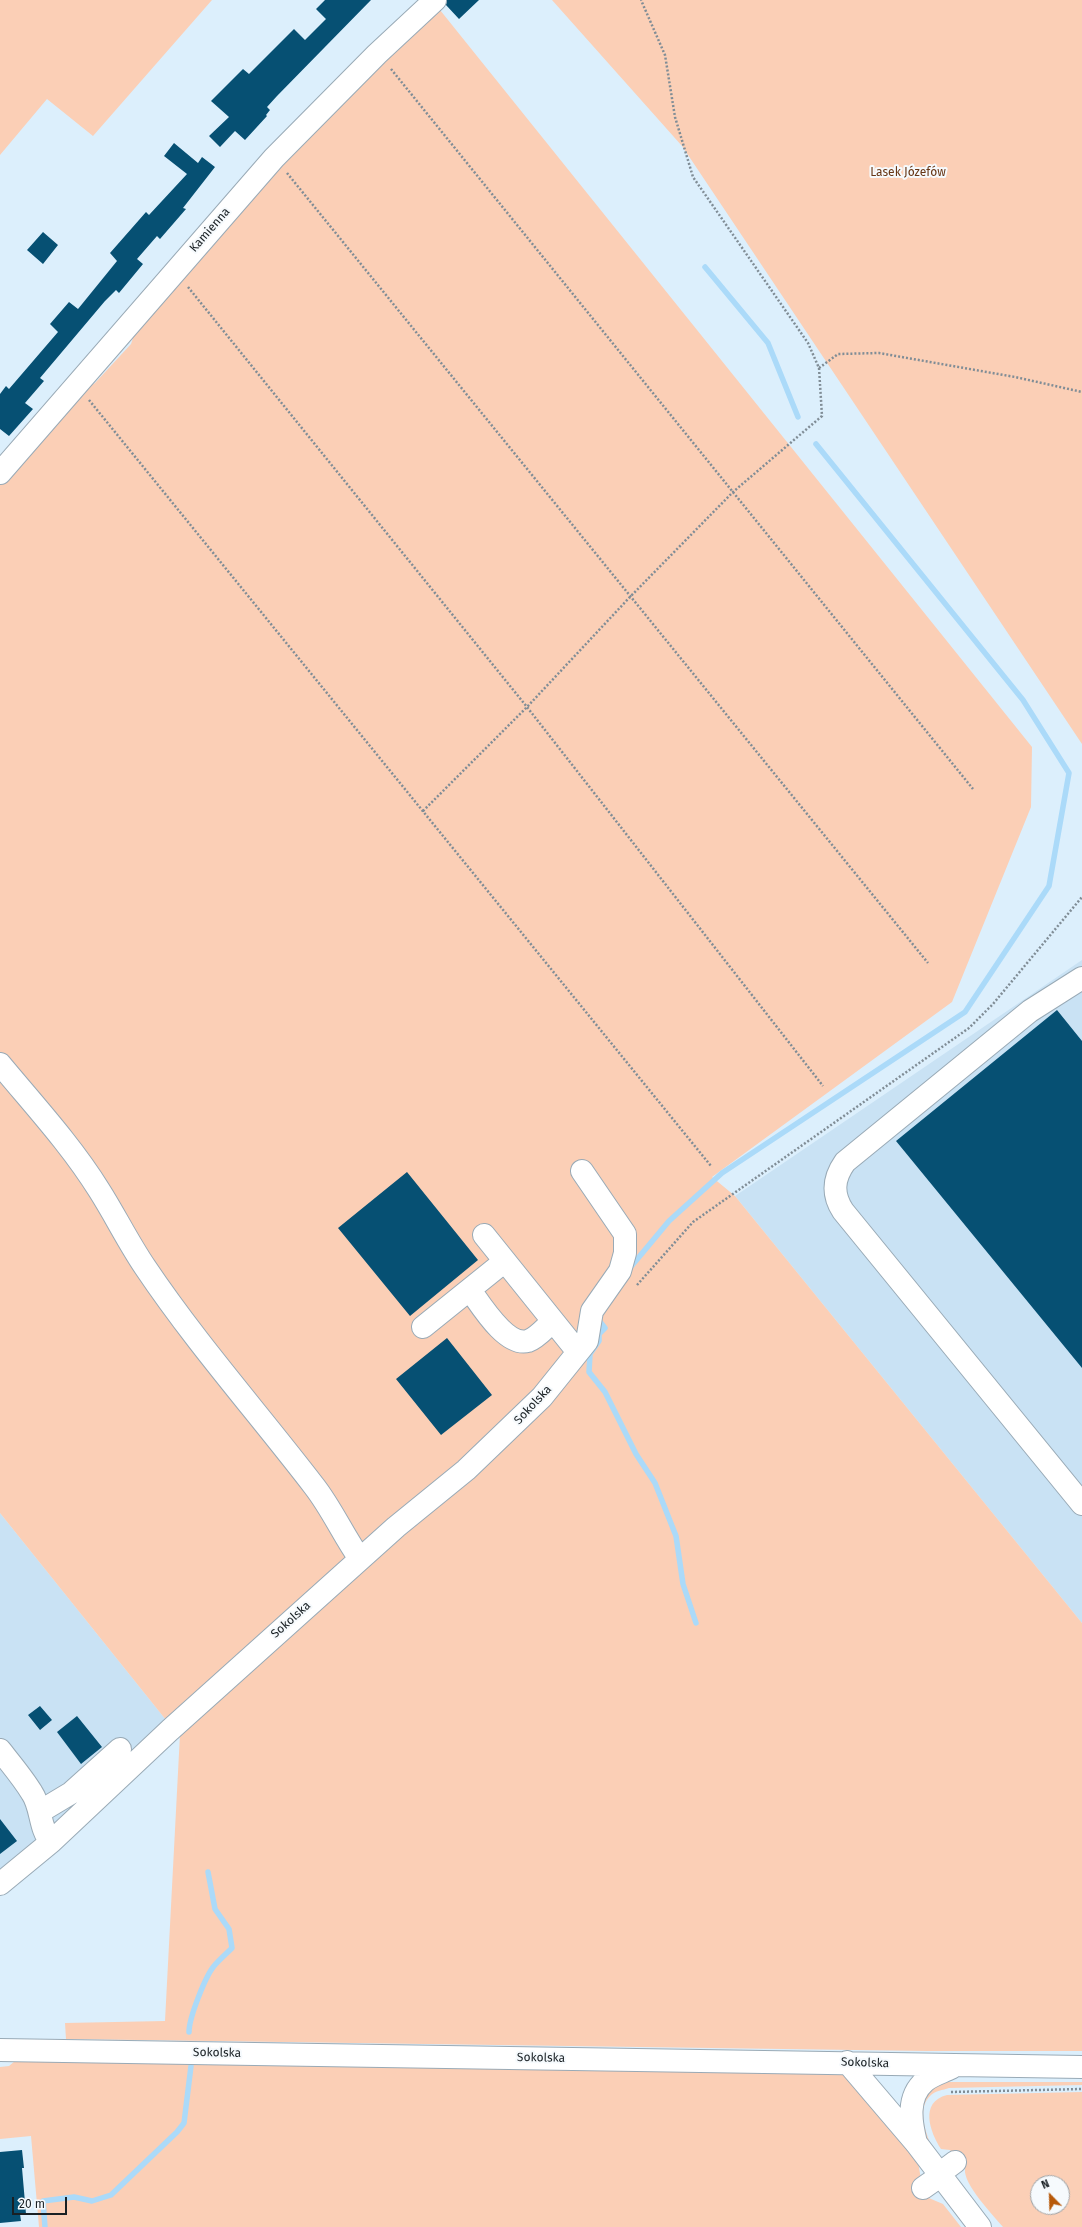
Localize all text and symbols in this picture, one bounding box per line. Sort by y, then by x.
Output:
park label: Lasek Józefów [870,166,946,180]
street label: Kamienna [187,205,233,255]
street label: Sokolska [511,1382,555,1428]
street label: Sokolska [268,1599,314,1641]
street label: Sokolska [193,2045,241,2061]
street label: Sokolska [517,2050,565,2066]
street label: Sokolska [841,2055,889,2071]
north arrow [1030,2175,1070,2215]
text: N [1040,2177,1051,2192]
scale bar [14,2189,69,2215]
text: 20 m [19,2197,45,2211]

